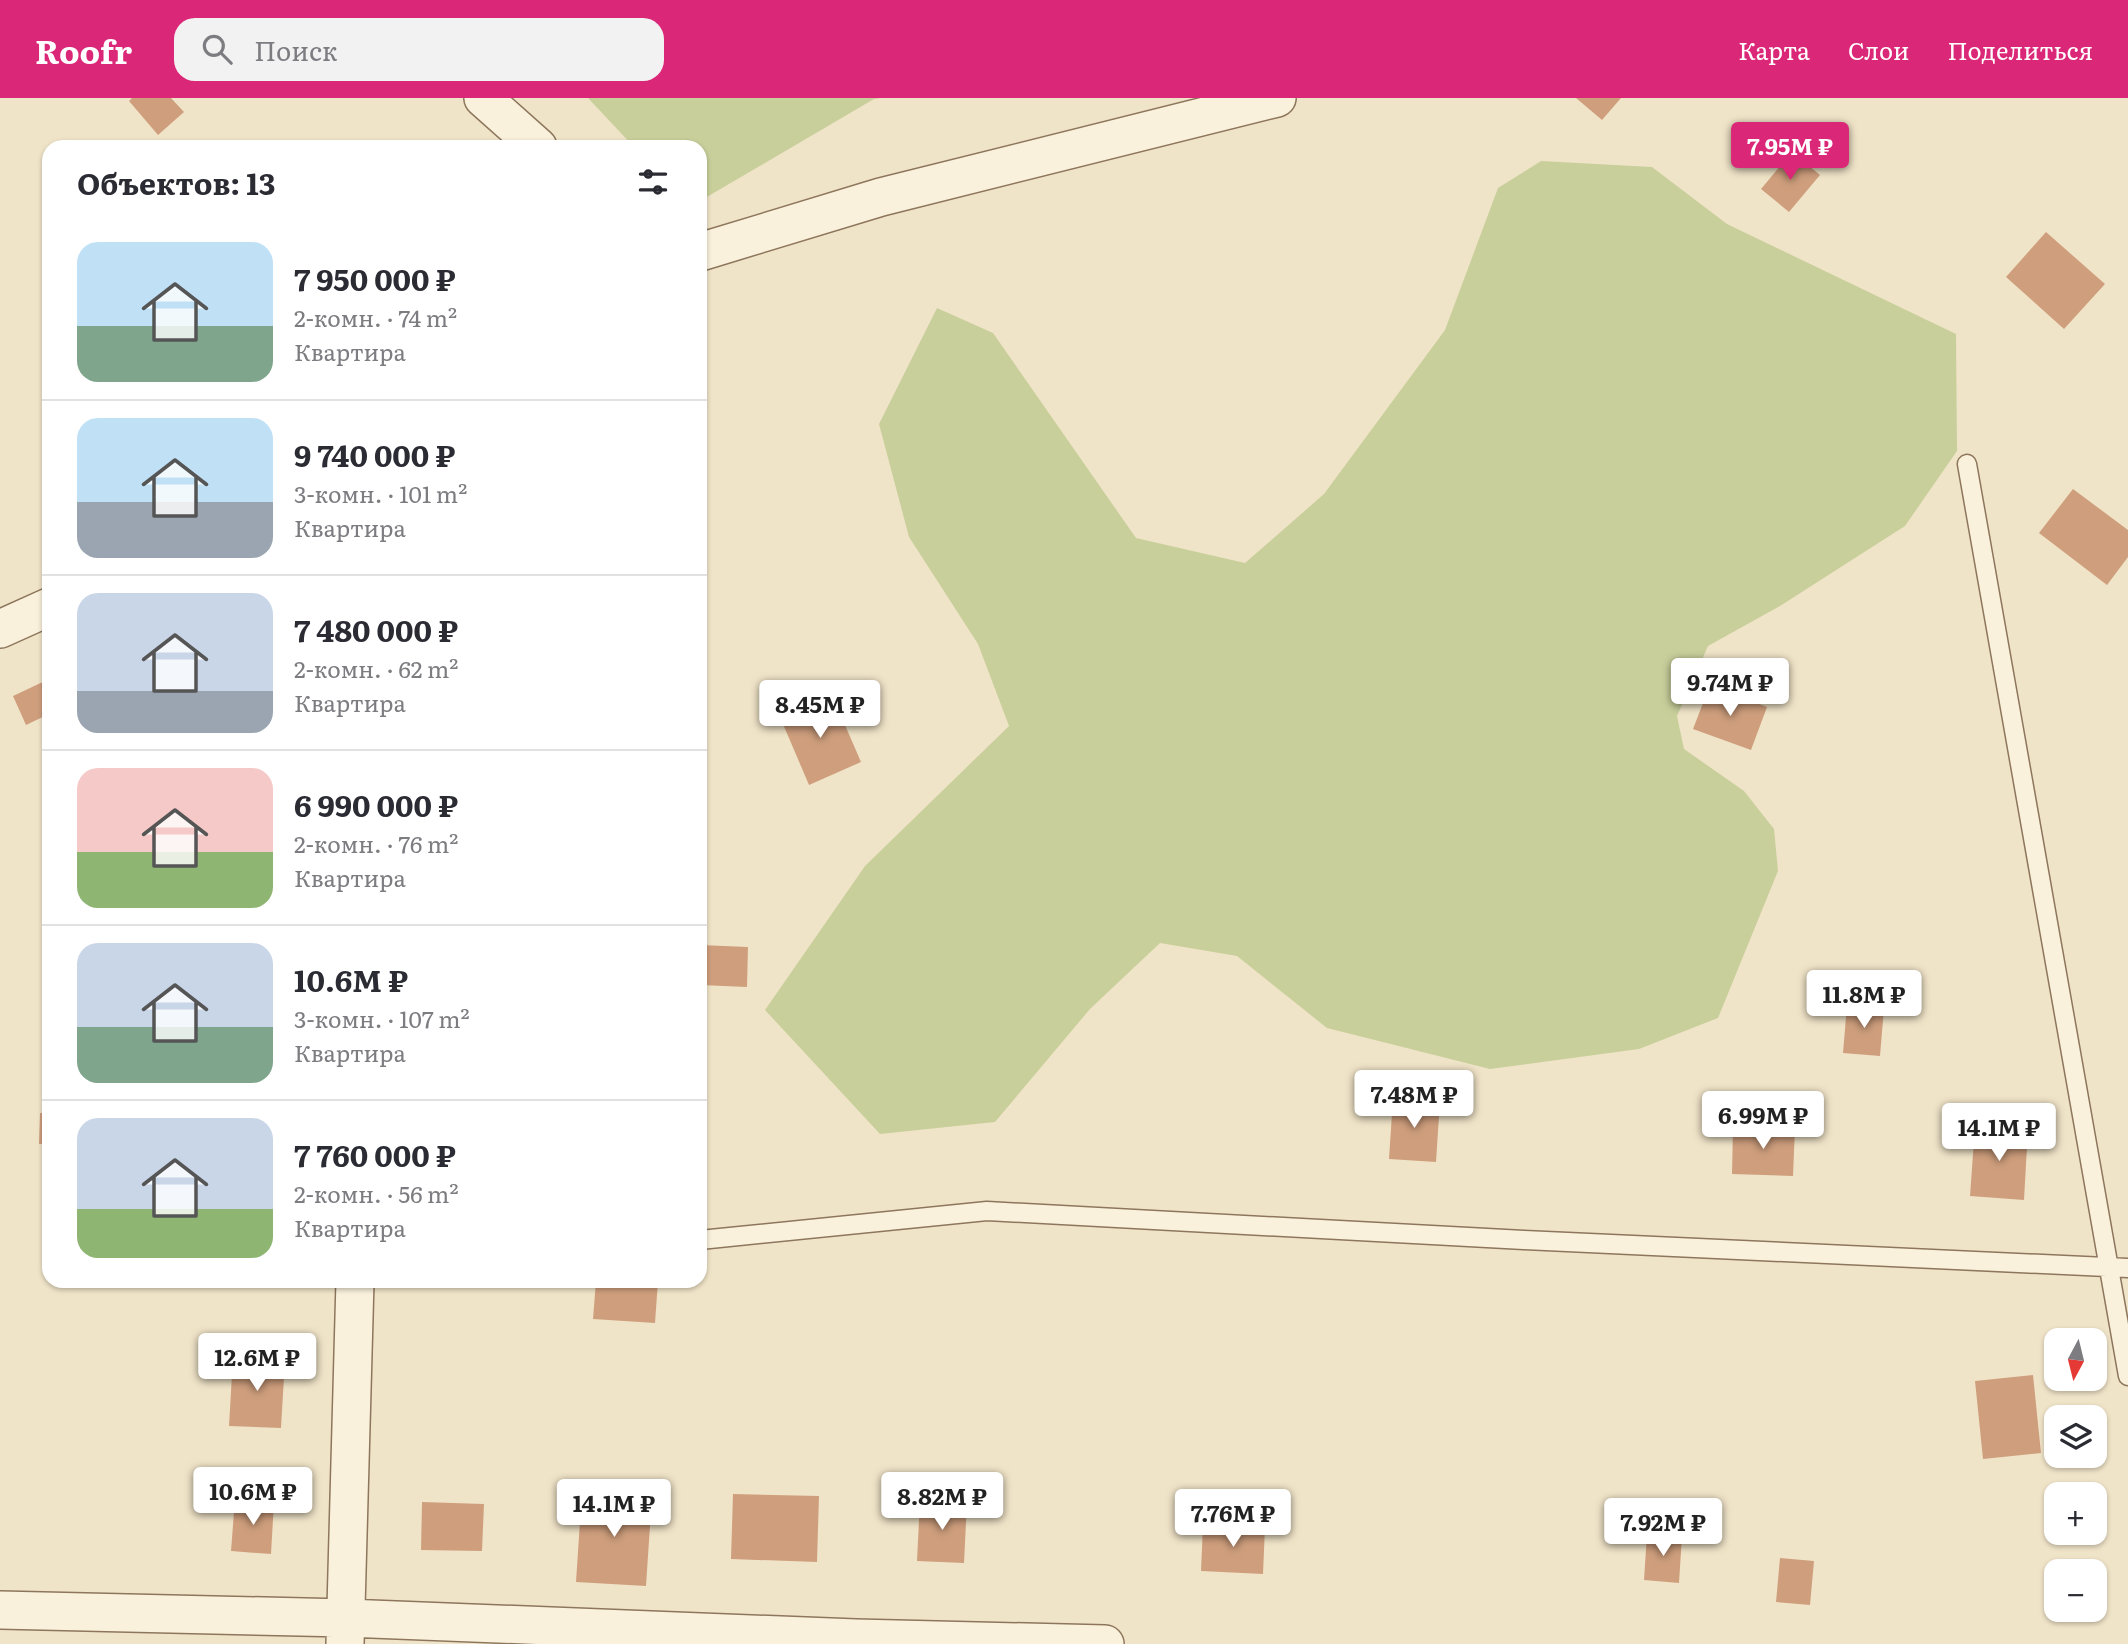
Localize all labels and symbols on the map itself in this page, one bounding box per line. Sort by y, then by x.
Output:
pin: 7.95M ₽ [1725,122,1855,182]
pin: 9.74M ₽ [1665,658,1795,718]
pin: 8.45M ₽ [755,680,885,740]
pin: 11.8M ₽ [1799,970,1929,1030]
pin: 7.48M ₽ [1349,1070,1479,1130]
pin: 6.99M ₽ [1698,1091,1828,1151]
pin: 14.1M ₽ [1934,1104,2064,1163]
north arrow [2044,1328,2107,1391]
pin: 12.6M ₽ [192,1334,322,1393]
pin: 10.6M ₽ [188,1468,318,1527]
pin: 8.82M ₽ [877,1472,1007,1532]
pin: 14.1M ₽ [549,1480,679,1539]
pin: 7.76M ₽ [1168,1490,1298,1549]
pin: 7.92M ₽ [1598,1498,1728,1558]

